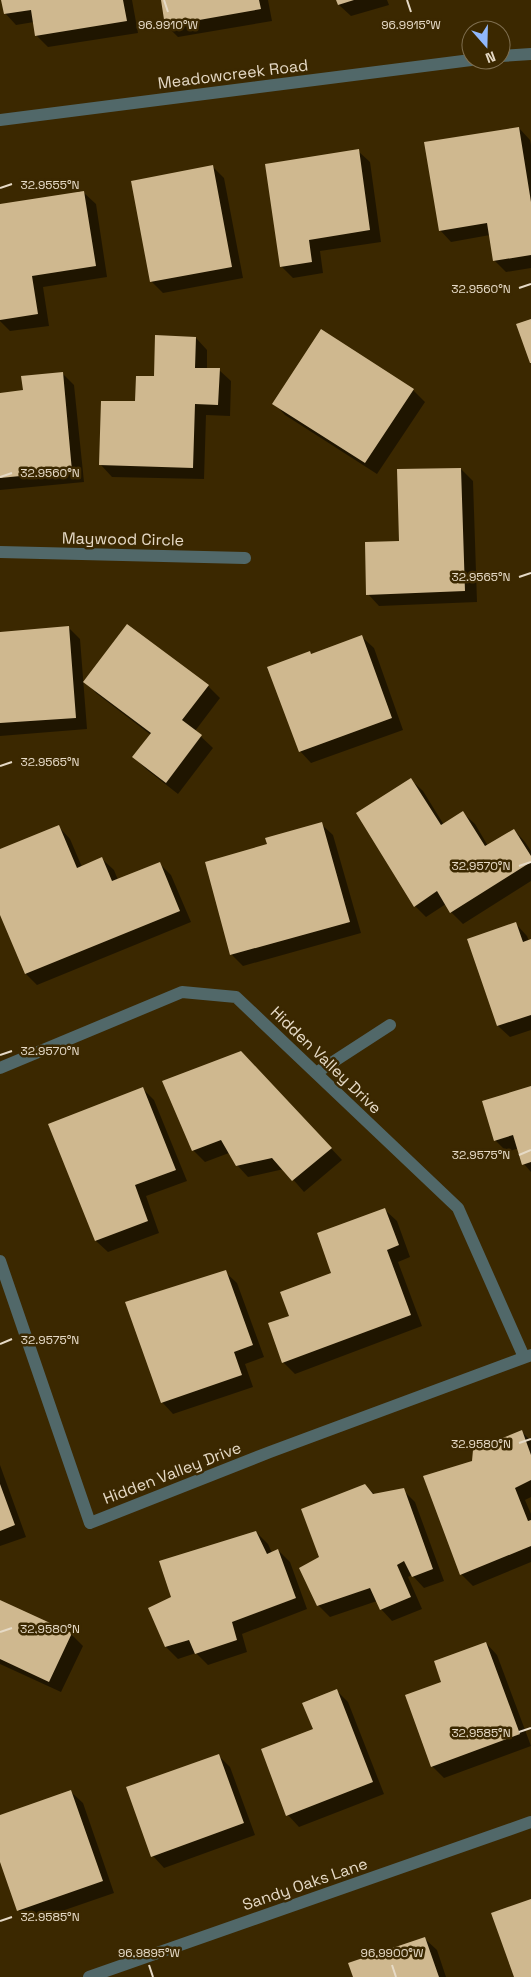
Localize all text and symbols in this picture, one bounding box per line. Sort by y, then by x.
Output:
text: 96.9910°W [138,17,199,33]
text: 96.9915°W [381,17,441,33]
north arrow [461,20,511,70]
text: N [483,47,498,67]
street label: Meadowcreek Road [157,54,309,94]
text: 32.9555°N [21,177,79,193]
text: 32.9560°N [451,281,511,297]
text: 32.9560°N [20,465,80,481]
street label: Maywood Circle [62,527,184,551]
text: 32.9565°N [451,569,511,585]
text: 32.9565°N [20,754,80,770]
text: 32.9570°N [452,858,510,874]
street label: Hidden Valley Drive [266,1002,386,1118]
text: 32.9570°N [21,1043,79,1059]
text: 32.9575°N [452,1147,510,1163]
text: 32.9575°N [21,1332,79,1348]
text: 32.9580°N [451,1436,511,1452]
street label: Hidden Valley Drive [100,1437,244,1509]
text: 32.9580°N [20,1621,80,1637]
text: 32.9585°N [451,1725,511,1741]
street label: Sandy Oaks Lane [240,1853,370,1915]
text: 32.9585°N [20,1909,80,1925]
text: 96.9895°W [118,1945,181,1961]
text: 96.9900°W [361,1945,424,1961]

